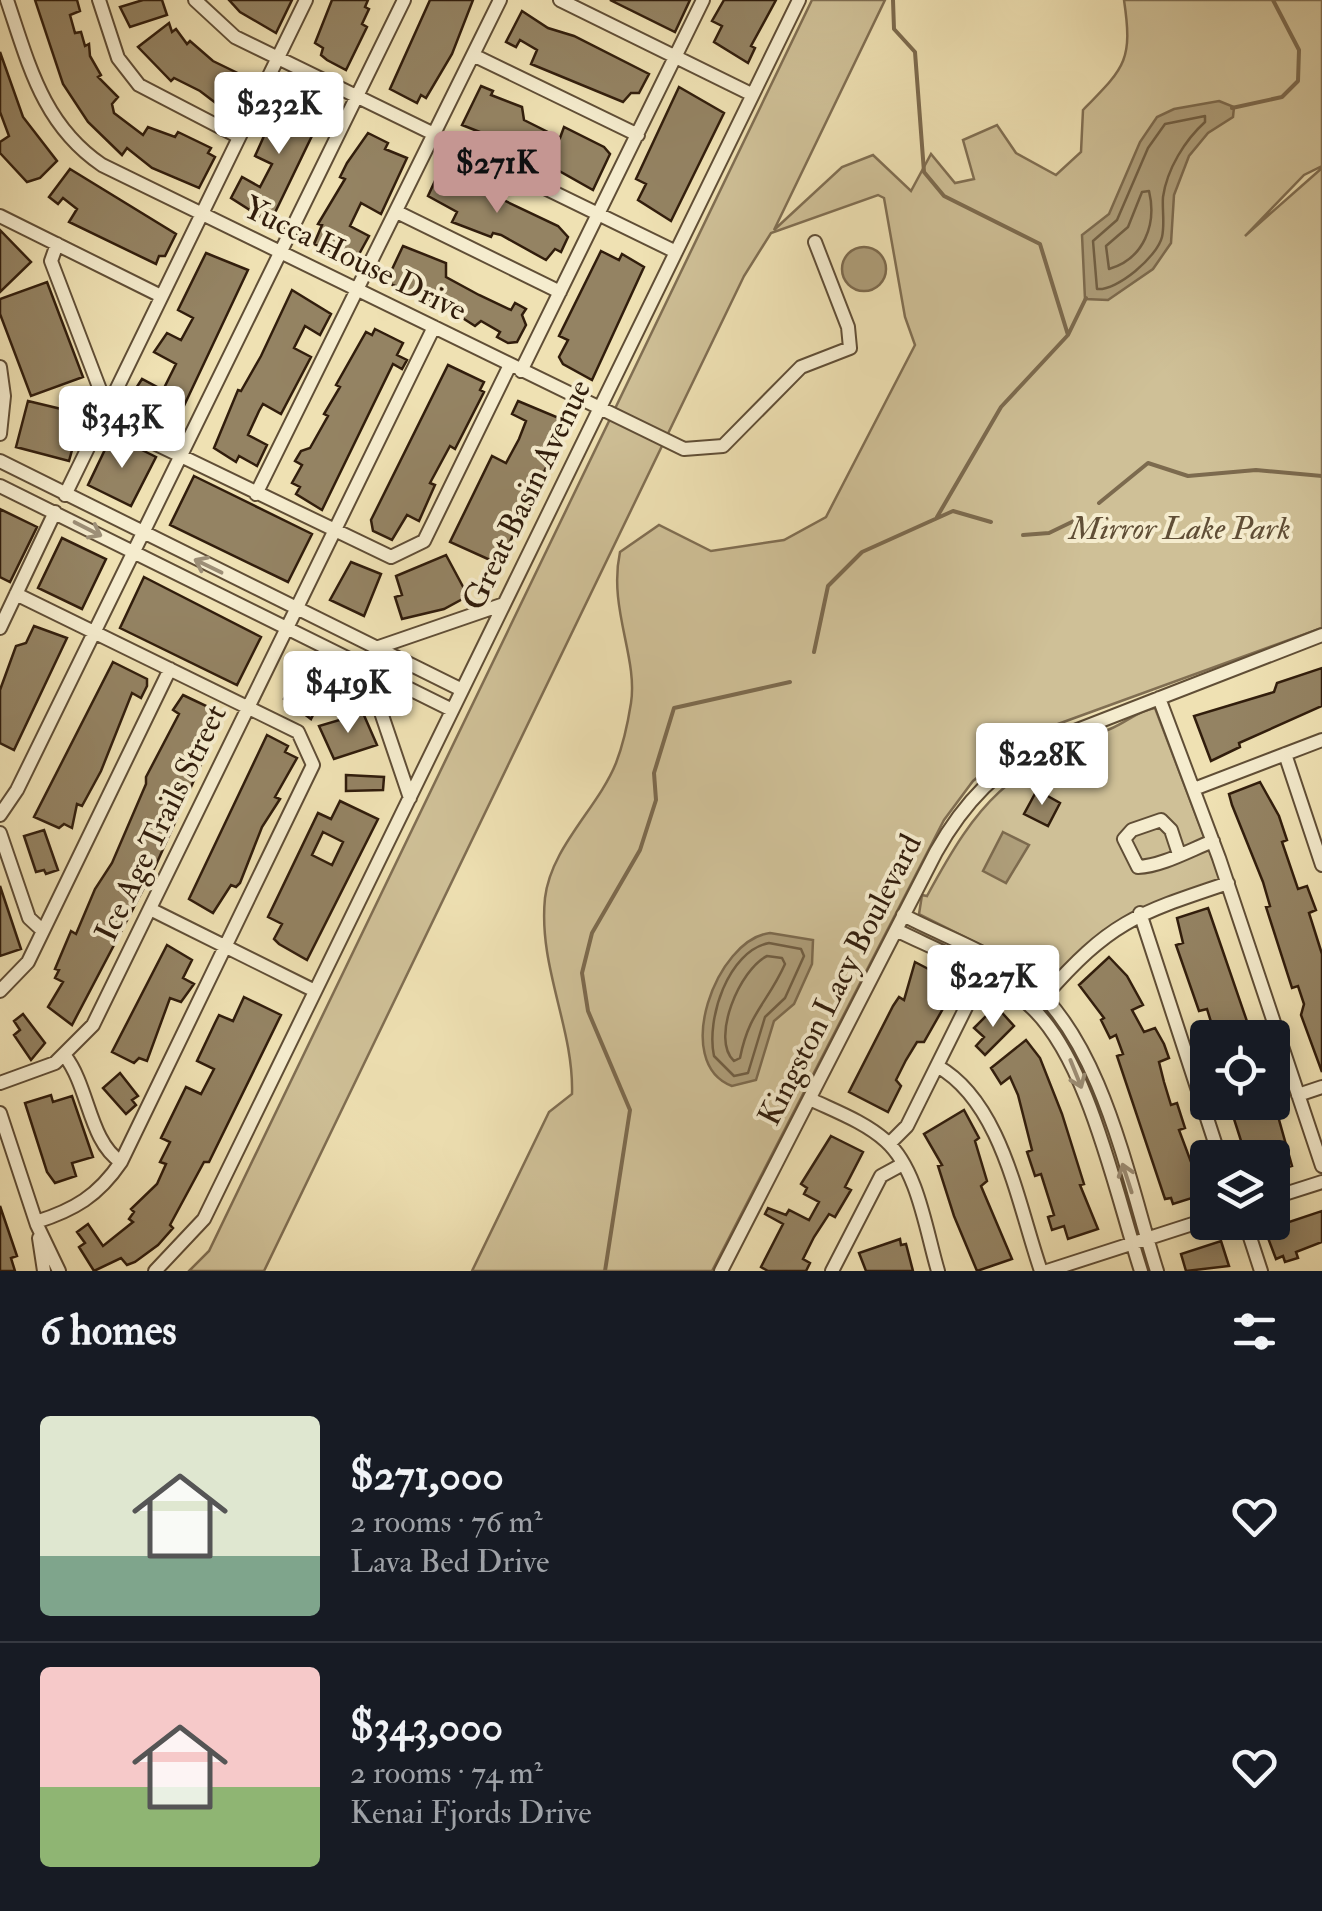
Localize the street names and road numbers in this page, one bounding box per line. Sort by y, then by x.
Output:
street label: Yucca House Drive [237,188,473,330]
street label: Great Basin Avenue [454,373,600,617]
street label: Ice Age Trails Street [86,698,236,948]
street label: Kingston Lacy Boulevard [749,827,931,1132]

